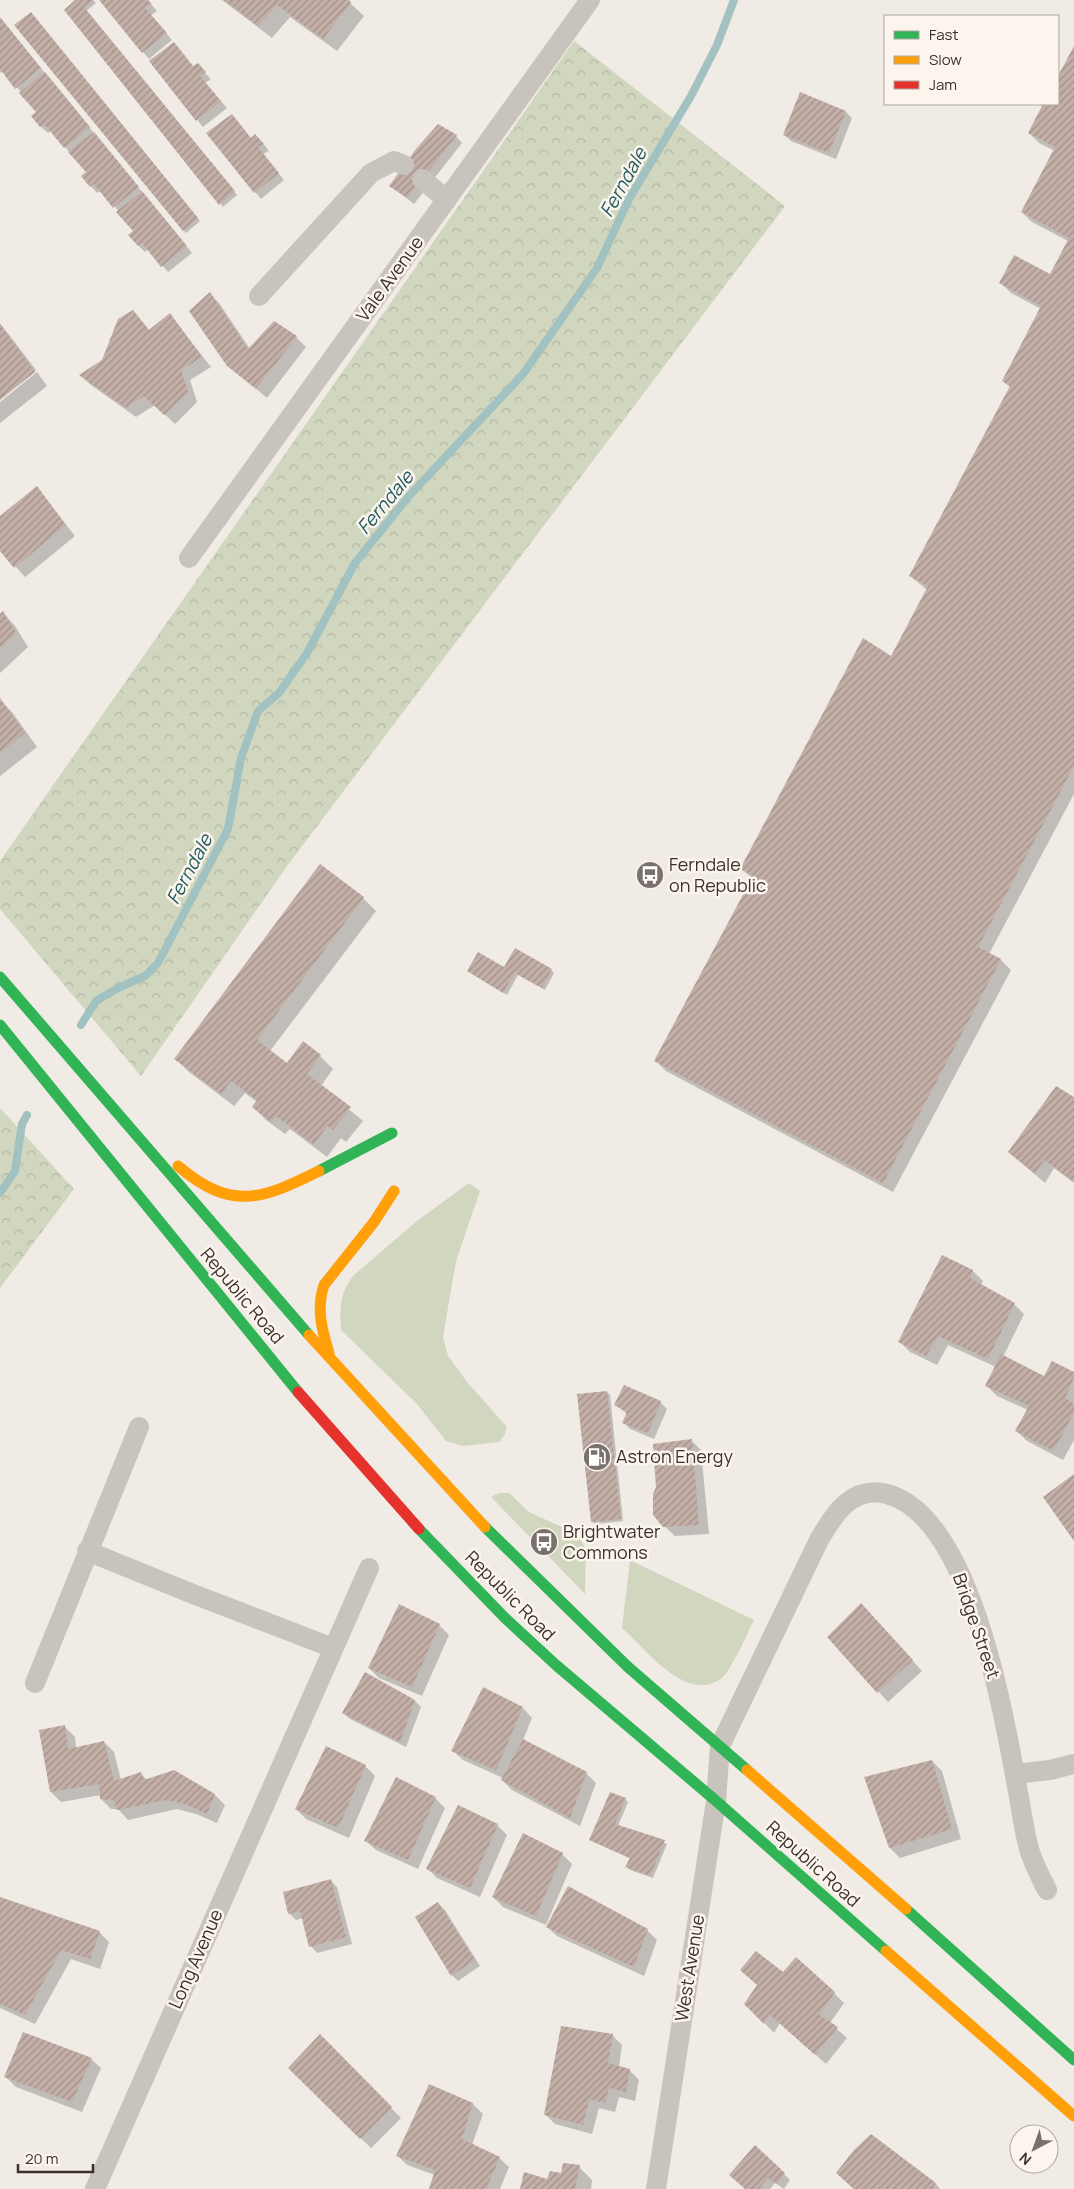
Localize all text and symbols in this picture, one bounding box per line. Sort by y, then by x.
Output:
legend [884,15,1059,105]
text: Fast [929,24,958,45]
text: Slow [929,49,962,70]
text: Jam [929,74,957,95]
water label: Ferndale [593,141,654,221]
street label: Vale Avenue [350,231,428,326]
water label: Ferndale [351,463,421,539]
water label: Ferndale [160,828,219,909]
place label: Ferndale on Republic [669,852,766,897]
bus stop icon: Ferndale on Republic [635,860,665,890]
street label: Republic Road [196,1242,290,1348]
fuel station icon: Astron Energy [582,1442,612,1472]
place label: Astron Energy [616,1444,734,1468]
place label: Brightwater Commons [563,1519,661,1564]
bus stop icon: Brightwater Commons [529,1527,559,1557]
street label: Republic Road [460,1545,561,1646]
street label: Bridge Street [948,1570,1006,1682]
street label: Republic Road [762,1815,866,1912]
street label: Long Avenue [162,1905,228,2012]
street label: West Avenue [669,1913,709,2023]
north arrow [1009,2124,1059,2174]
scale bar [18,2142,92,2174]
text: 20 m [25,2148,58,2169]
text: N [1015,2149,1035,2170]

